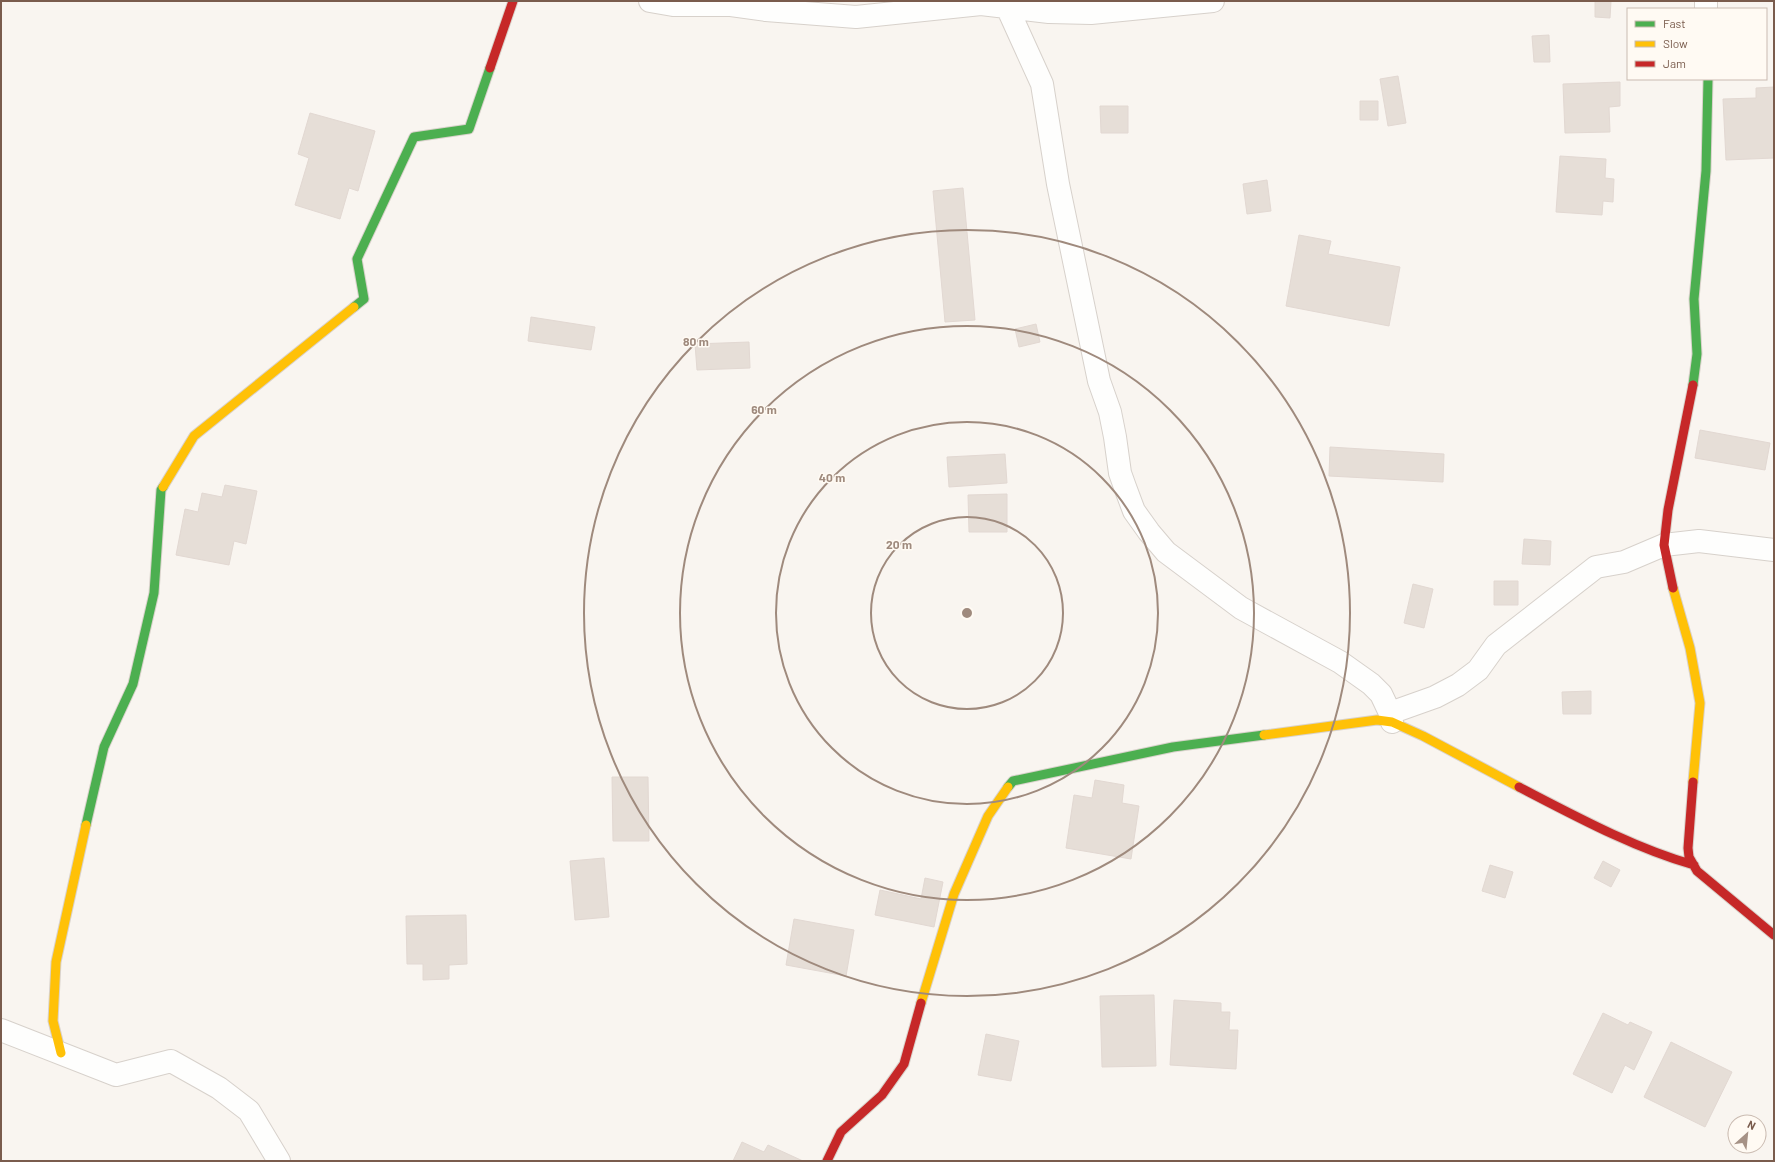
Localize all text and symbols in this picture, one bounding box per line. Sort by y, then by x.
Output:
legend [1627,8,1767,80]
text: Fast [1663,16,1686,30]
text: Slow [1663,36,1688,50]
text: Jam [1663,56,1686,70]
text: 80 m [683,334,709,348]
text: 60 m [751,402,777,416]
text: 40 m [819,470,845,484]
text: 20 m [886,537,912,551]
centre of rings [960,606,974,620]
north arrow [1727,1114,1767,1154]
text: N [1746,1117,1758,1132]

